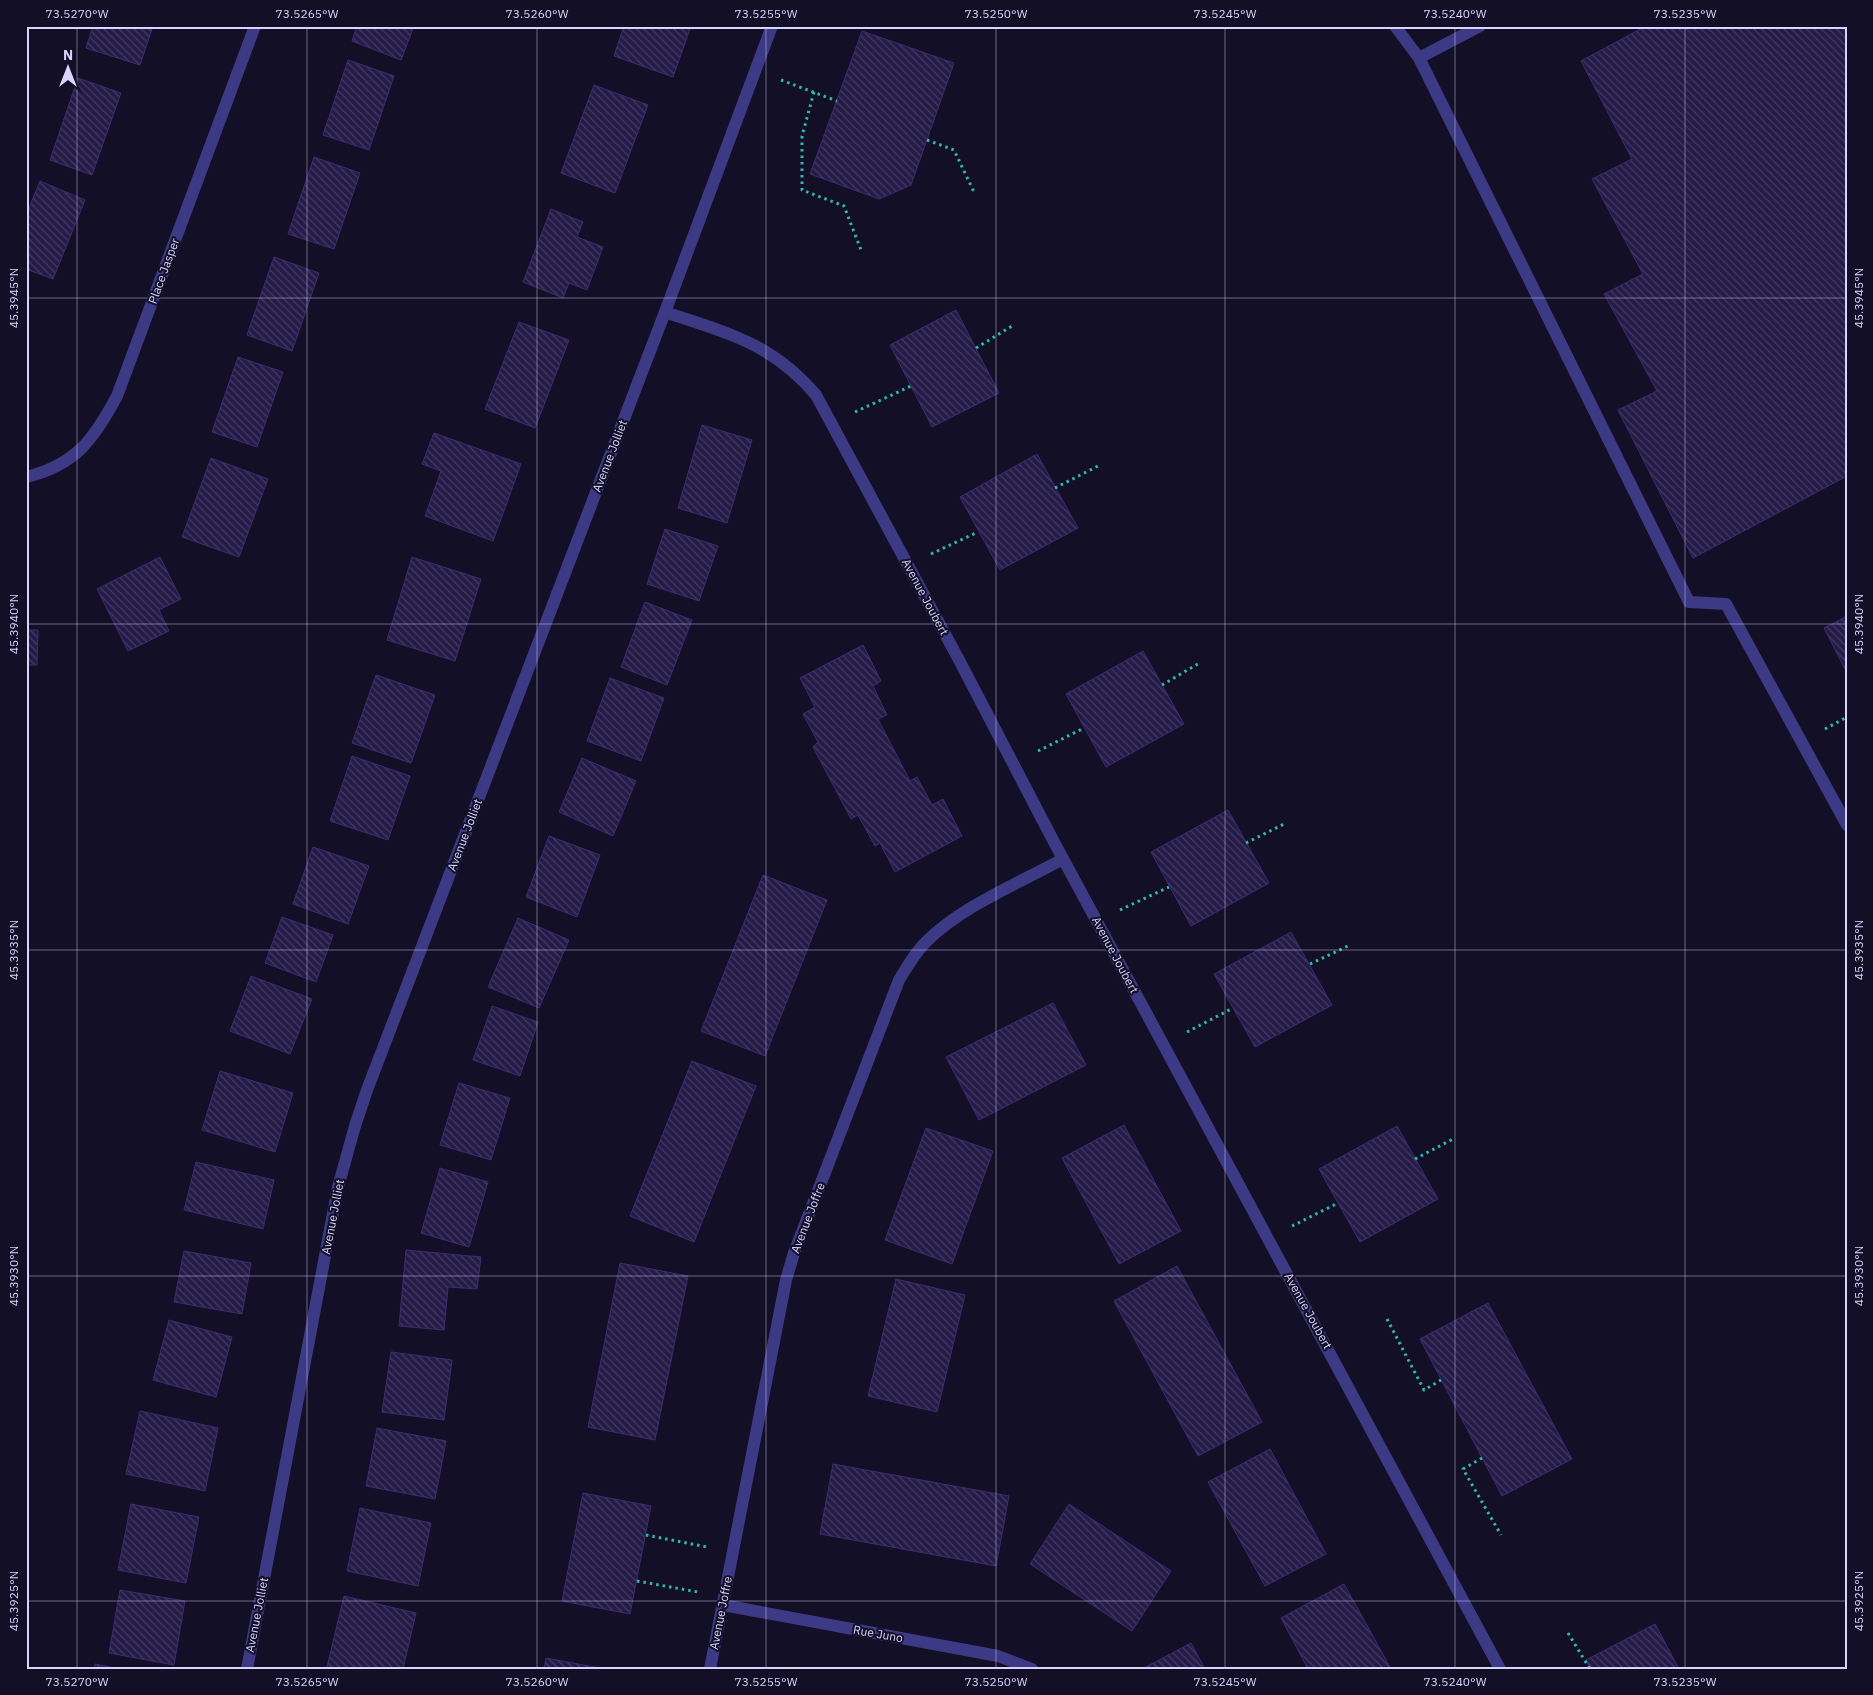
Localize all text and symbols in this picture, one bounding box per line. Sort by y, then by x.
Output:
text: 73.5270°W [46,6,109,21]
text: 73.5265°W [276,6,339,21]
text: 73.5260°W [506,6,569,21]
text: 73.5255°W [735,6,798,21]
text: 73.5250°W [965,6,1028,21]
text: 73.5245°W [1194,6,1257,21]
text: 73.5240°W [1424,6,1487,21]
text: 73.5235°W [1654,6,1717,21]
north arrow [42,42,92,92]
text: N [63,46,73,64]
street label: Place Jasper [145,235,183,306]
text: 45.3945°N [6,268,21,328]
text: 45.3945°N [1851,268,1866,328]
street label: Avenue Jolliet [589,418,630,494]
street label: Avenue Joubert [899,556,952,638]
text: 45.3940°N [6,594,21,654]
text: 45.3940°N [1851,594,1866,654]
street label: Avenue Jolliet [444,797,485,873]
street label: Avenue Joubert [1089,914,1142,996]
text: 45.3935°N [6,920,21,980]
text: 45.3935°N [1851,920,1866,980]
street label: Avenue Jolliet [318,1178,347,1256]
street label: Avenue Joffre [787,1180,828,1255]
text: 45.3930°N [6,1246,21,1306]
text: 45.3930°N [1851,1246,1866,1306]
street label: Avenue Joubert [1281,1270,1336,1351]
text: 45.3925°N [6,1571,21,1631]
text: 45.3925°N [1851,1571,1866,1631]
street label: Avenue Joffre [706,1575,735,1651]
street label: Avenue Jolliet [242,1576,271,1654]
street label: Rue Juno [852,1622,904,1645]
text: 73.5270°W [46,1674,109,1689]
text: 73.5265°W [276,1674,339,1689]
text: 73.5260°W [506,1674,569,1689]
text: 73.5255°W [735,1674,798,1689]
text: 73.5250°W [965,1674,1028,1689]
text: 73.5245°W [1194,1674,1257,1689]
text: 73.5240°W [1424,1674,1487,1689]
text: 73.5235°W [1654,1674,1717,1689]

